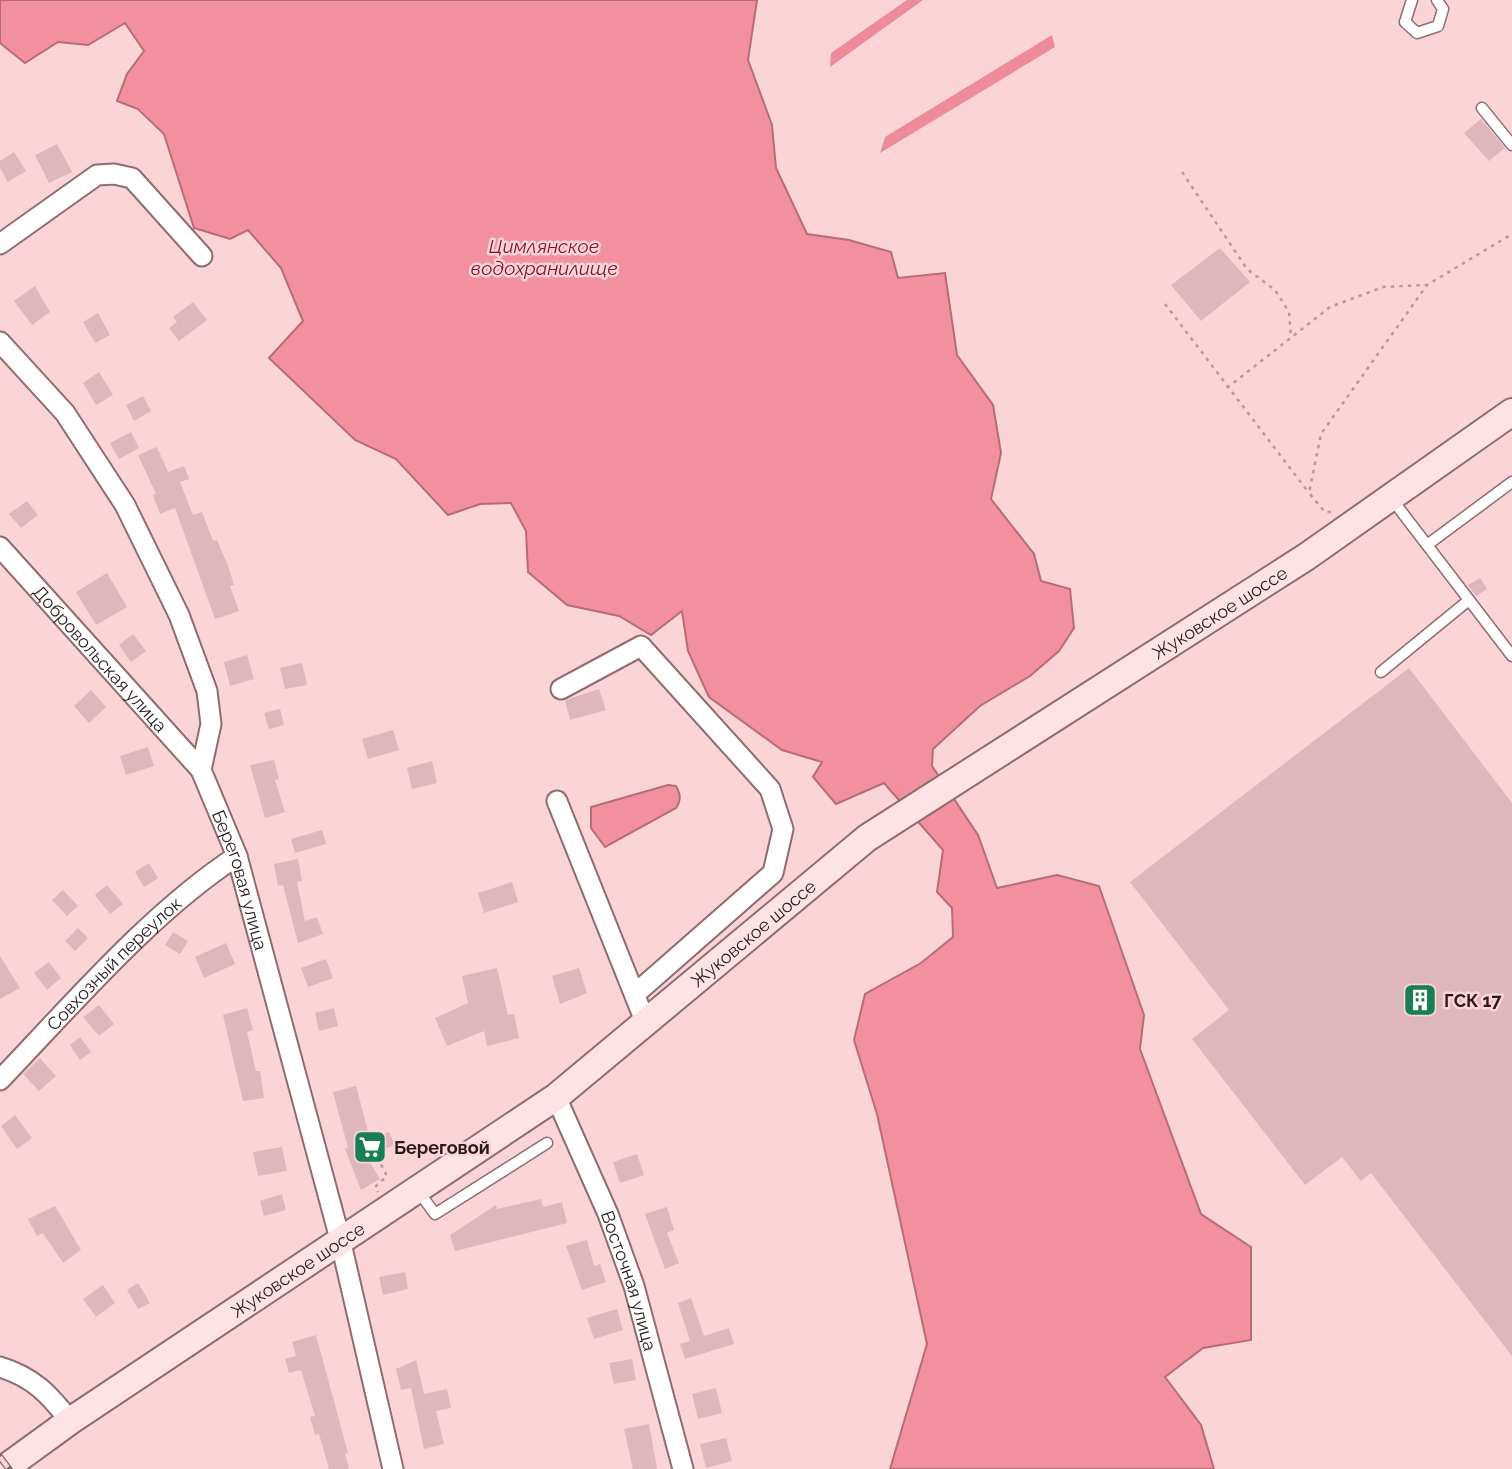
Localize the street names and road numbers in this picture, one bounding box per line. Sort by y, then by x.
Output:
street label: Жуковское шоссе [1148,561,1291,663]
street label: Добровольская улица [29,581,172,736]
street label: Береговая улица [208,807,272,952]
street label: Жуковское шоссе [686,875,820,991]
street label: Совхозный переулок [42,892,185,1034]
street label: Восточная улица [597,1208,661,1353]
street label: Жуковское шоссе [227,1217,369,1321]

